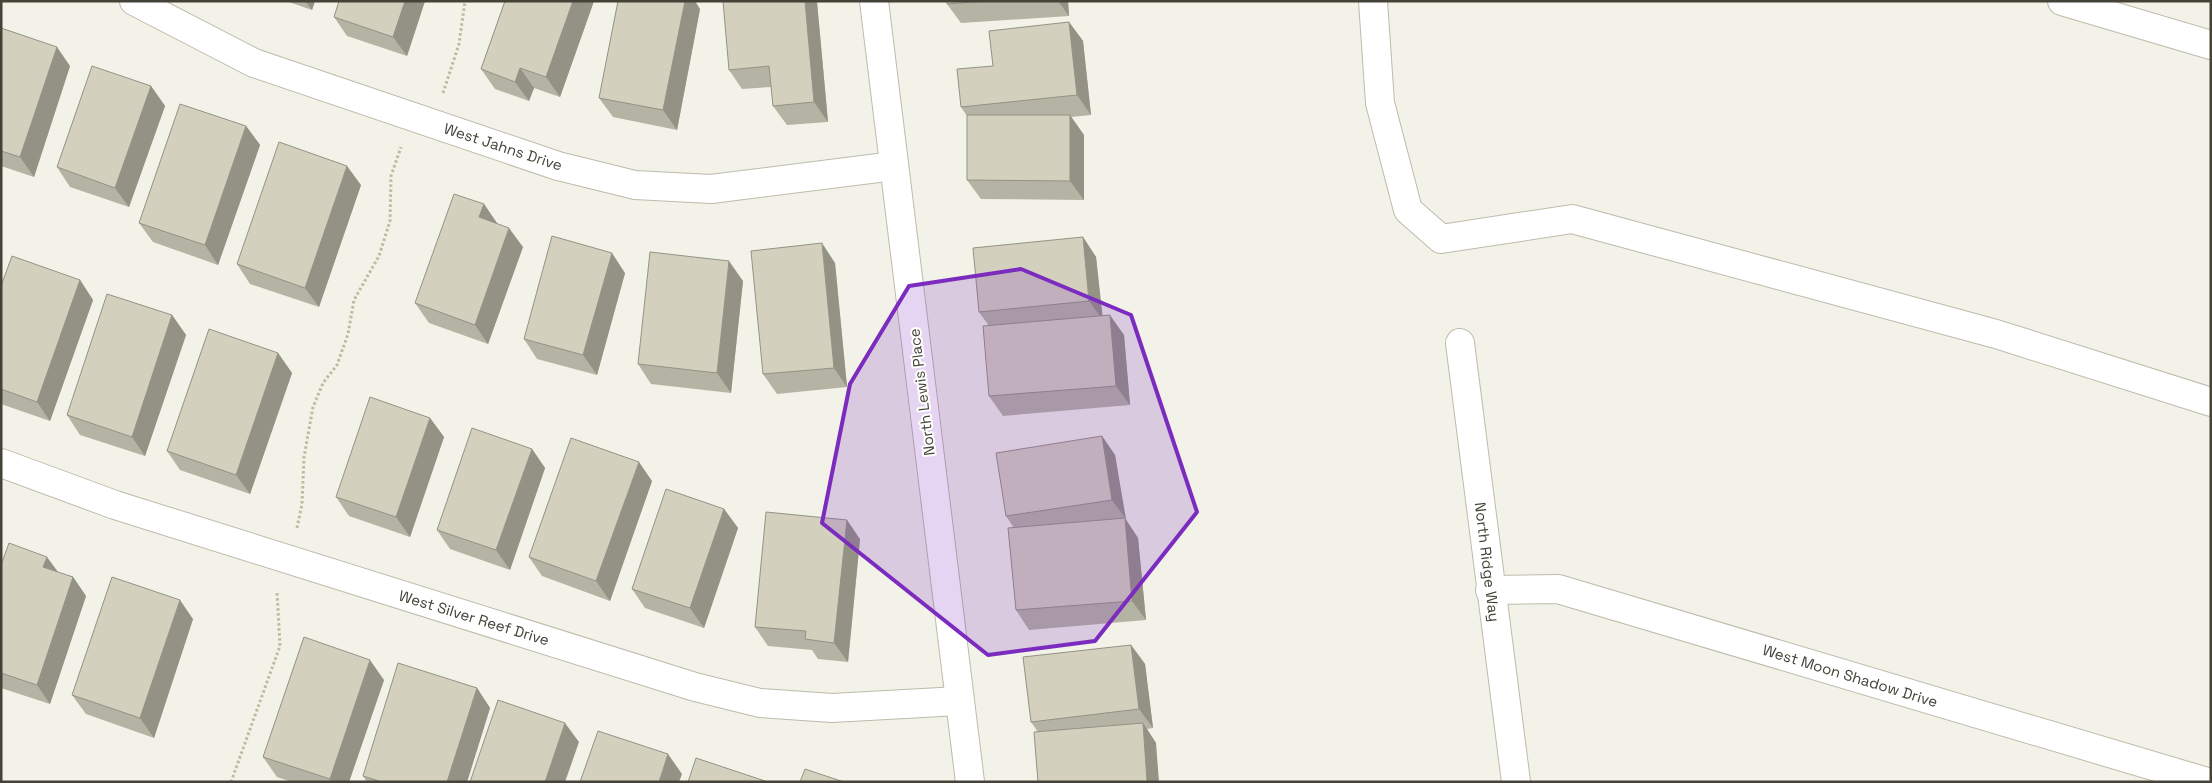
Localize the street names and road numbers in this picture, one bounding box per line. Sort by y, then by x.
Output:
street label: West Jahns Drive [441,118,565,175]
street label: North Lewis Place [904,327,939,457]
street label: North Ridge Way [1471,501,1504,623]
street label: West Silver Reef Drive [397,586,552,649]
street label: West Moon Shadow Drive [1760,640,1940,711]

